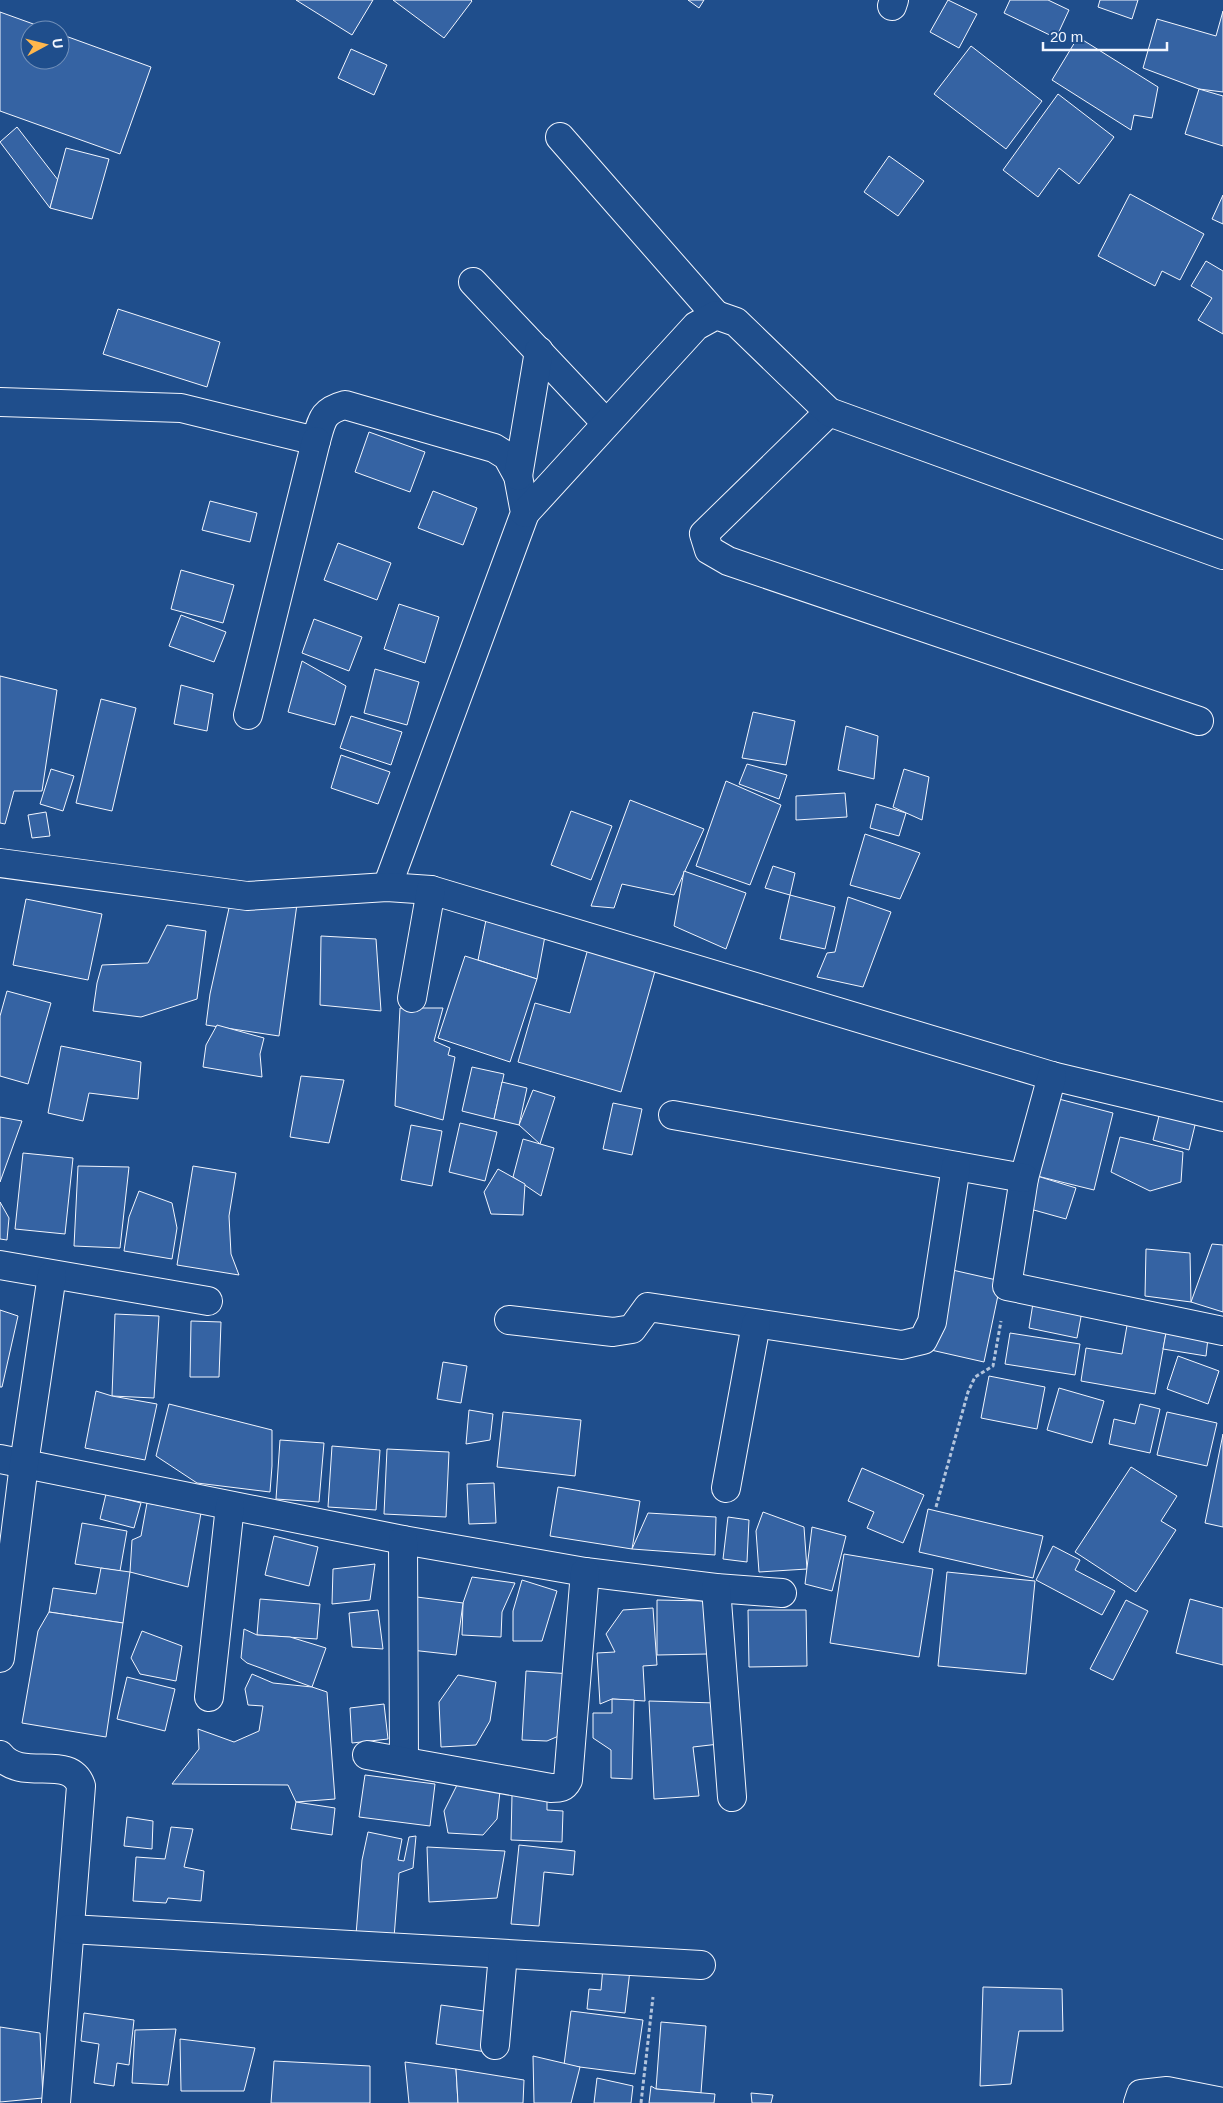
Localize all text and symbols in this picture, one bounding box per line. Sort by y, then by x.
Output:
north arrow [20,20,70,70]
scale bar [1043,20,1167,52]
text: 20 m [1050,28,1083,45]
text: U [49,37,66,49]

